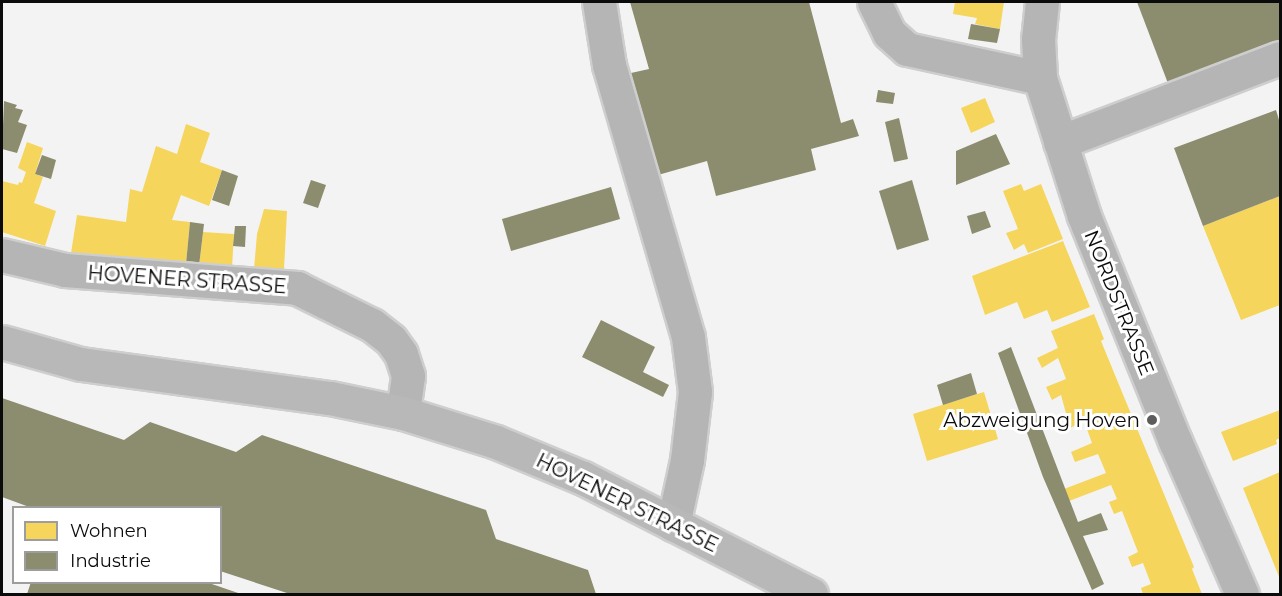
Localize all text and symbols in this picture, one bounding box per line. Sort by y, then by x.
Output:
street label: NORDSTRASSE [1079,227,1159,379]
street label: HOVENER STRASSE [87,261,287,299]
place label: Abzweigung Hoven [943,408,1140,432]
marker: Abzweigung Hoven [1145,413,1159,427]
street label: HOVENER STRASSE [532,449,722,557]
legend [12,506,222,584]
text: Wohnen [70,520,148,542]
text: Industrie [70,550,151,572]

